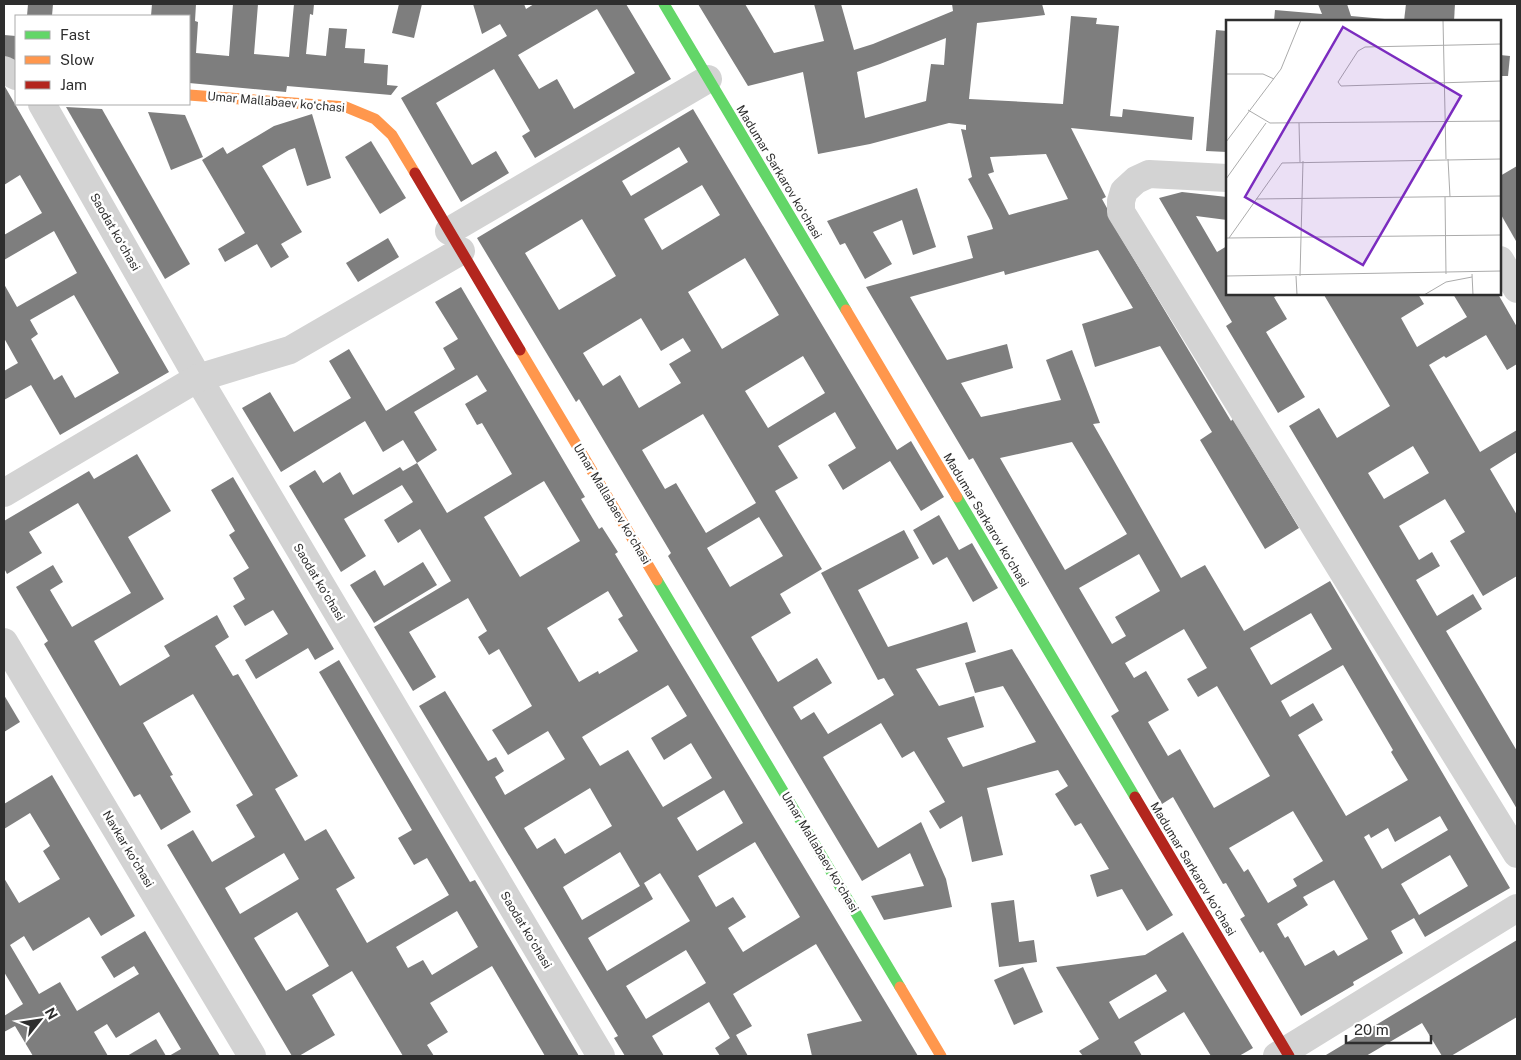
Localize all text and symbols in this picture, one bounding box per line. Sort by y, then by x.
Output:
legend [15,15,190,105]
inset map [1226,20,1501,295]
text: Fast [60,26,90,43]
text: Slow [60,51,95,68]
text: Jam [60,76,87,93]
street label: Umar Mallabaev koʻchasi [207,89,345,115]
street label: Madumar Sarkarov koʻchasi [733,103,825,241]
street label: Saodat koʻchasi [87,191,143,273]
street label: Umar Mallabaev koʻchasi [570,441,654,567]
street label: Madumar Sarkarov koʻchasi [940,451,1032,589]
street label: Saodat koʻchasi [290,541,348,623]
street label: Umar Mallabaev koʻchasi [778,789,862,915]
street label: Madumar Sarkarov koʻchasi [1147,800,1239,938]
street label: Navkar koʻchasi [100,808,156,890]
street label: Saodat koʻchasi [497,889,555,971]
north arrow [15,995,65,1045]
text: N [42,1005,61,1022]
scale bar [1346,1012,1431,1044]
text: 20 m [1354,1021,1389,1038]

